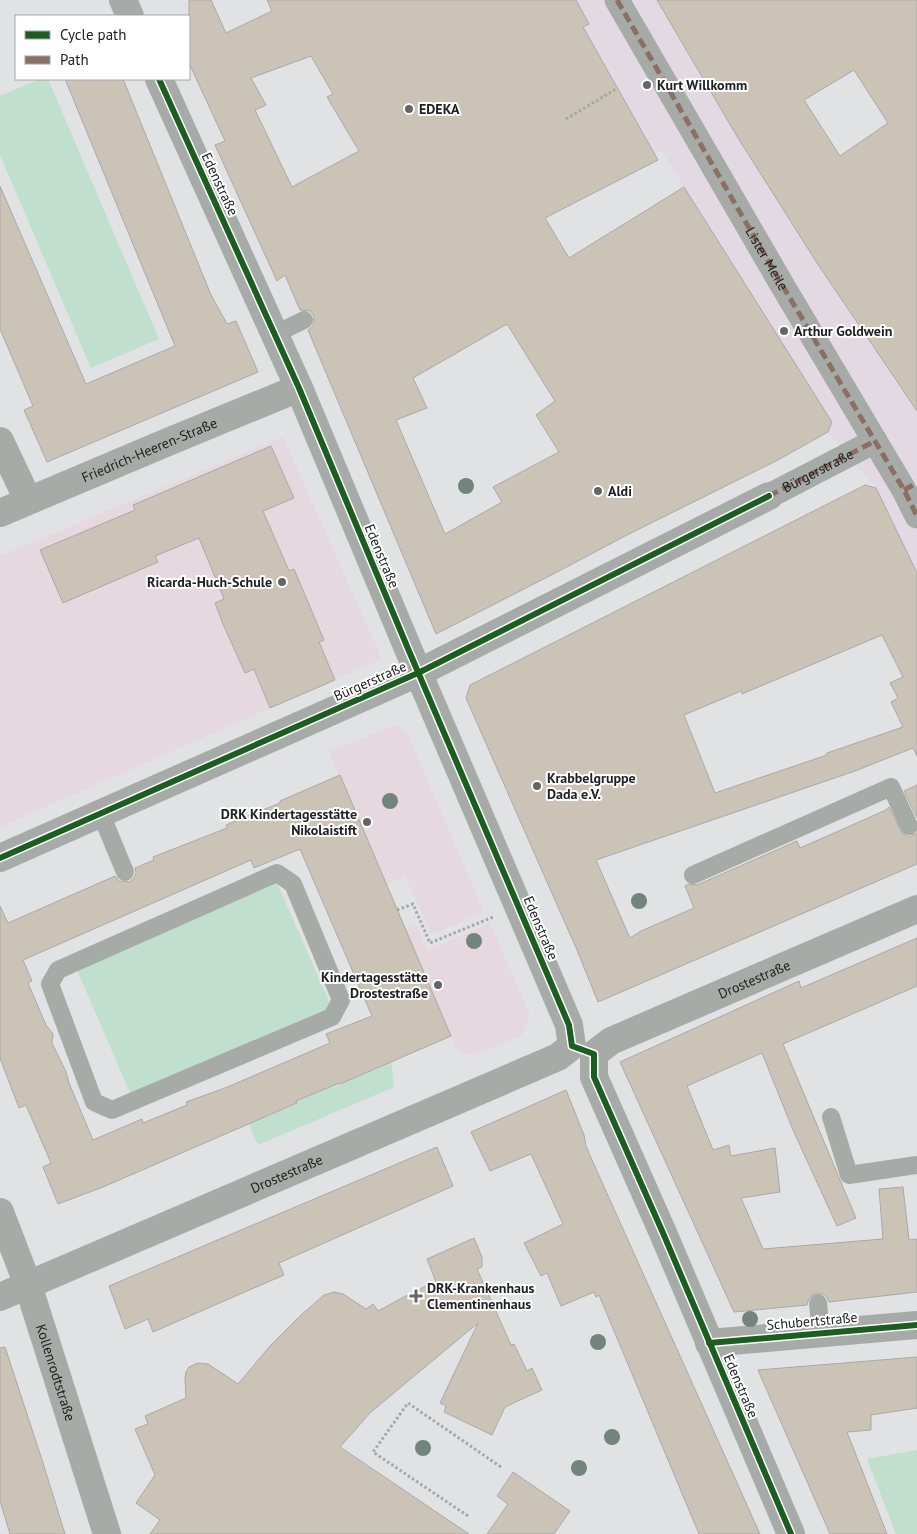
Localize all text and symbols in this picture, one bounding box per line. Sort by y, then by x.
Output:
legend [15,15,190,80]
text: Cycle path [60,25,126,44]
text: Path [60,50,89,69]
place label: Kurt Willkomm [657,76,747,94]
marker: Kurt Willkomm [641,79,653,91]
place label: EDEKA [419,100,460,118]
marker: EDEKA [403,103,415,115]
street label: Edenstraße [198,150,242,218]
street label: Lister Meile [741,224,792,294]
place label: Arthur Goldwein [794,322,892,340]
marker: Arthur Goldwein [778,325,790,337]
street label: Friedrich-Heeren-Straße [79,414,220,486]
street label: Bürgerstraße [779,445,856,497]
place label: Aldi [608,482,632,500]
marker: Aldi [592,485,604,497]
street label: Edenstraße [361,521,403,591]
place label: Ricarda-Huch-Schule [147,573,272,591]
marker: Ricarda-Huch-Schule [276,576,288,588]
street label: Bürgerstraße [331,657,409,705]
place label: Krabbelgruppe Dada e.V. [547,769,636,803]
marker: Krabbelgruppe Dada e.V. [531,780,543,792]
place label: DRK Kindertagesstätte Nikolaistift [221,805,357,839]
marker: DRK Kindertagesstätte Nikolaistift [361,816,373,828]
street label: Edenstraße [520,893,562,963]
street label: Drostestraße [715,956,793,1003]
place label: Kindertagesstätte Drostestraße [321,968,428,1002]
marker: Kindertagesstätte Drostestraße [432,979,444,991]
street label: Drostestraße [248,1150,325,1197]
place label: DRK-Krankenhaus Clementinenhaus [427,1279,535,1313]
marker: DRK-Krankenhaus Clementinenhaus [409,1289,423,1303]
street label: Schubertstraße [766,1308,858,1334]
street label: Kollenrodtstraße [32,1322,80,1423]
street label: Edenstraße [720,1351,762,1421]

